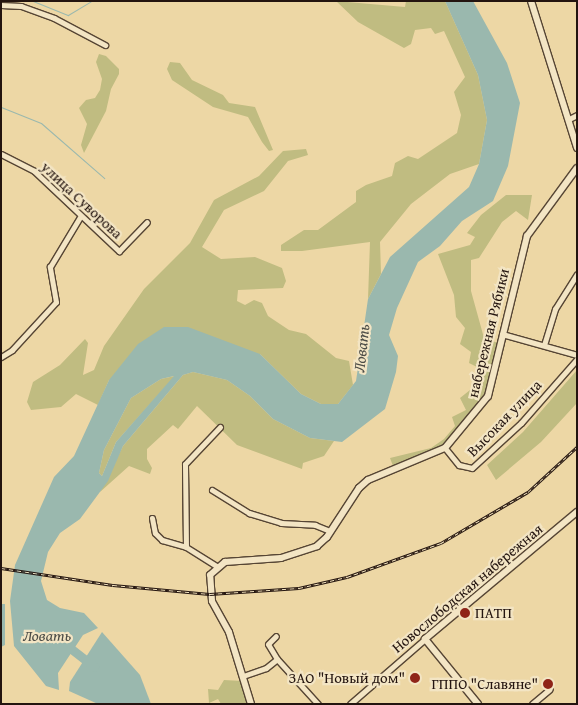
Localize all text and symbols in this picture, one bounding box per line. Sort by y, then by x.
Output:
street label: улица Суворова [38,158,126,242]
street label: набережная Рябики [463,267,513,399]
water label: Ловать [349,323,373,373]
street label: Высокая улица [463,376,545,460]
street label: Новослободская набережная [388,520,546,656]
place label: ПАТП [475,604,512,622]
marker: ПАТП [459,607,471,619]
water label: Ловать [23,625,71,645]
place label: ЗАО "Новый дом" [288,669,405,687]
marker: ЗАО "Новый дом" [409,672,421,684]
place label: ГППО "Славяне" [432,675,538,693]
marker: ГППО "Славяне" [542,678,554,690]

